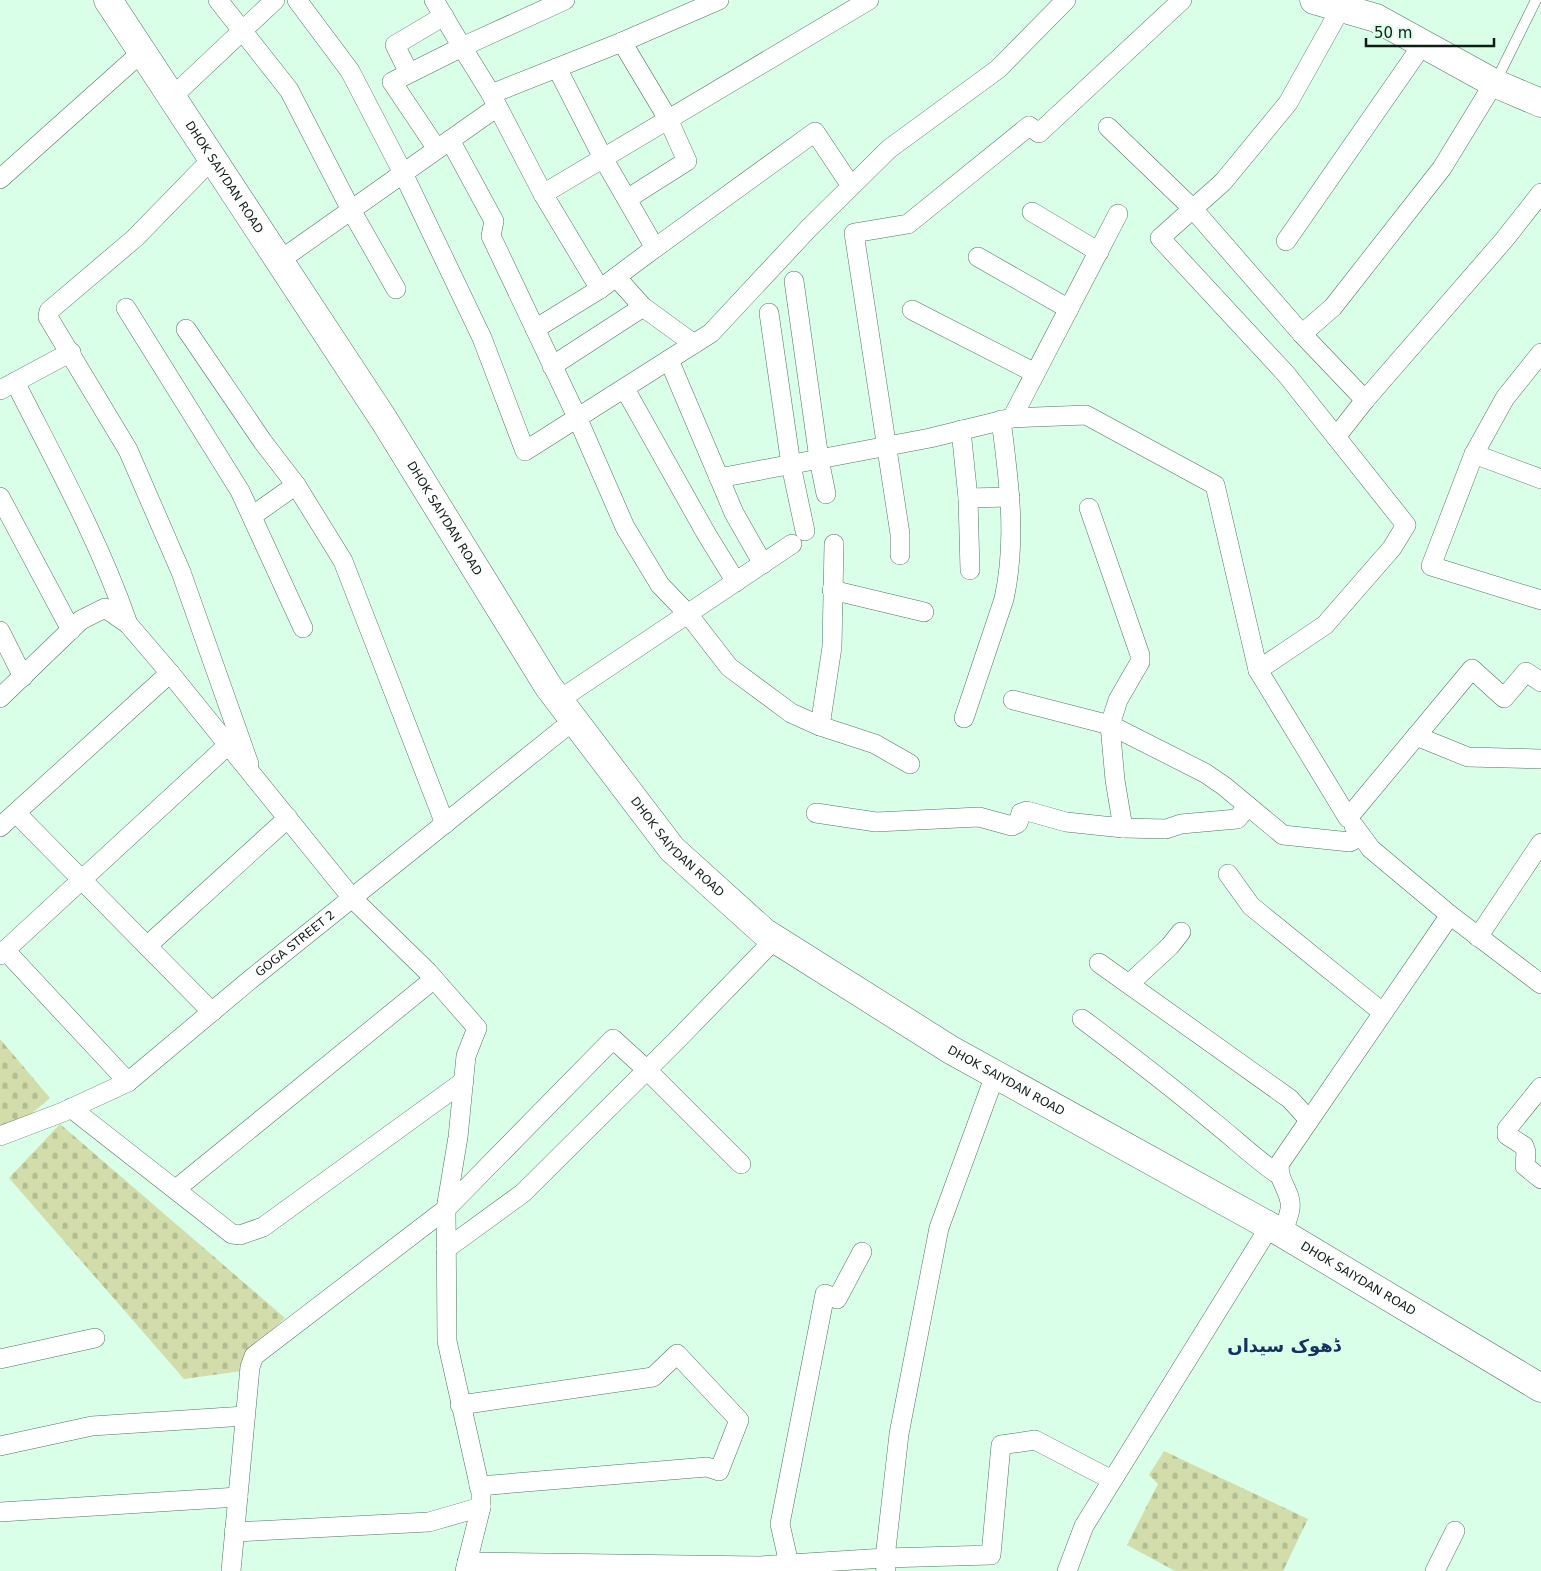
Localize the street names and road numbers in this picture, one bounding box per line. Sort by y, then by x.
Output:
street label: DHOK SAIYDAN ROAD [182,118,266,236]
street label: DHOK SAIYDAN ROAD [404,459,485,578]
street label: DHOK SAIYDAN ROAD [628,794,727,900]
street label: GOGA STREET 2 [253,908,338,980]
street label: DHOK SAIYDAN ROAD [945,1043,1067,1118]
street label: DHOK SAIYDAN ROAD [1298,1239,1418,1318]

